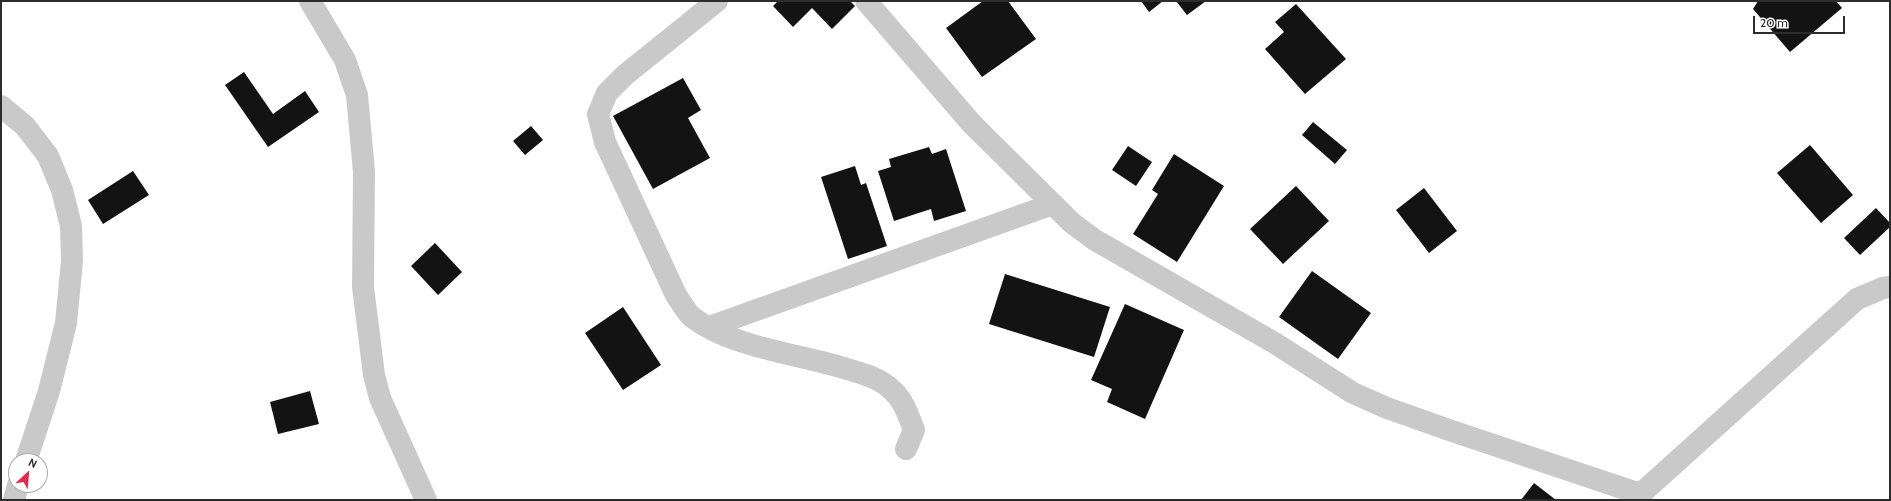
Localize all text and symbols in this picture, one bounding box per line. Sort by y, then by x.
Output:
scale bar [1755,8,1847,34]
text: 20 m [1760,15,1788,30]
north arrow [8,453,48,493]
text: N [26,455,39,471]

